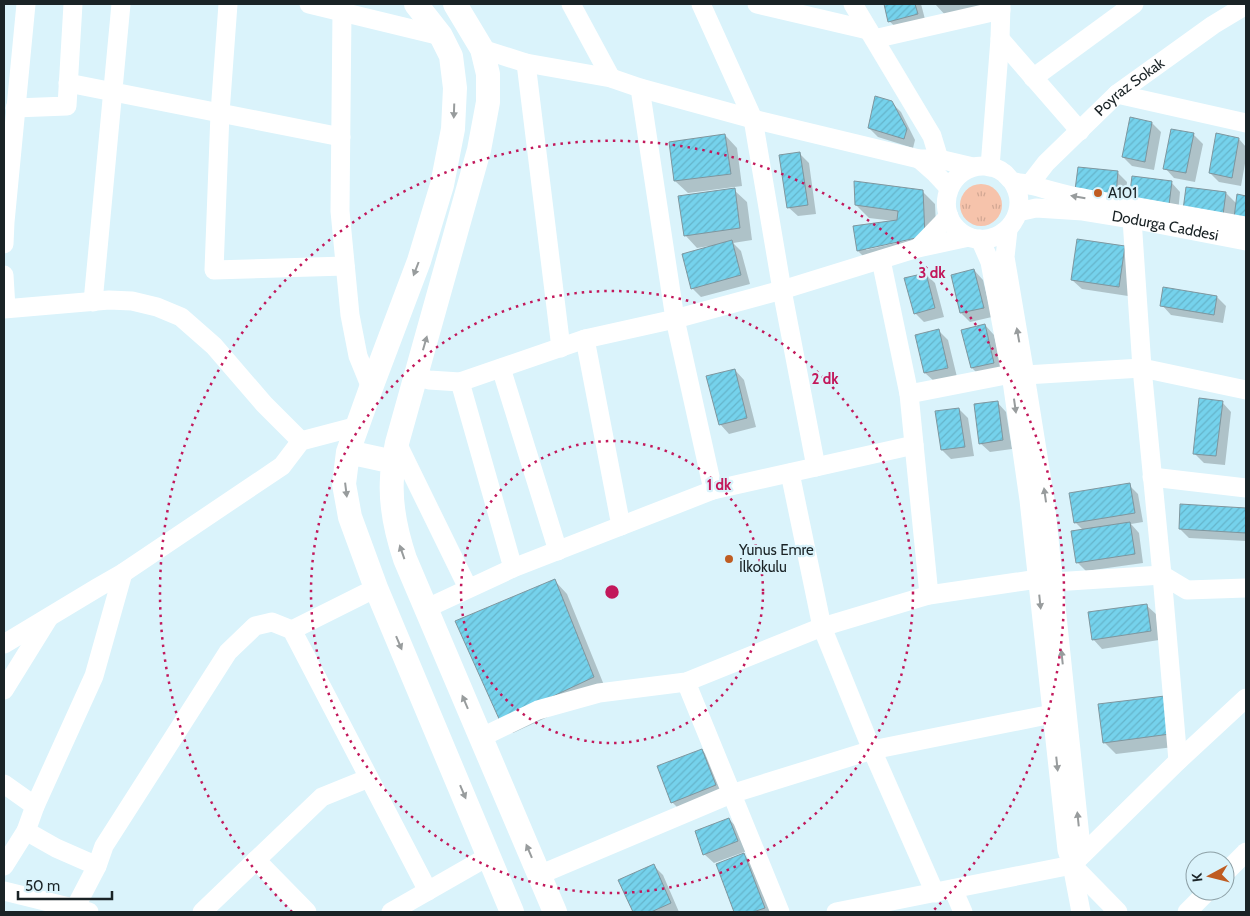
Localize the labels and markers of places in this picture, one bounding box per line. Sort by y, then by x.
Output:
place label: A101 [1108,184,1137,202]
marker: A101 [1092,187,1104,199]
place label: Yunus Emre İlkokulu [738,541,814,576]
marker: Yunus Emre İlkokulu [723,553,735,565]
centre of rings [603,583,621,601]

